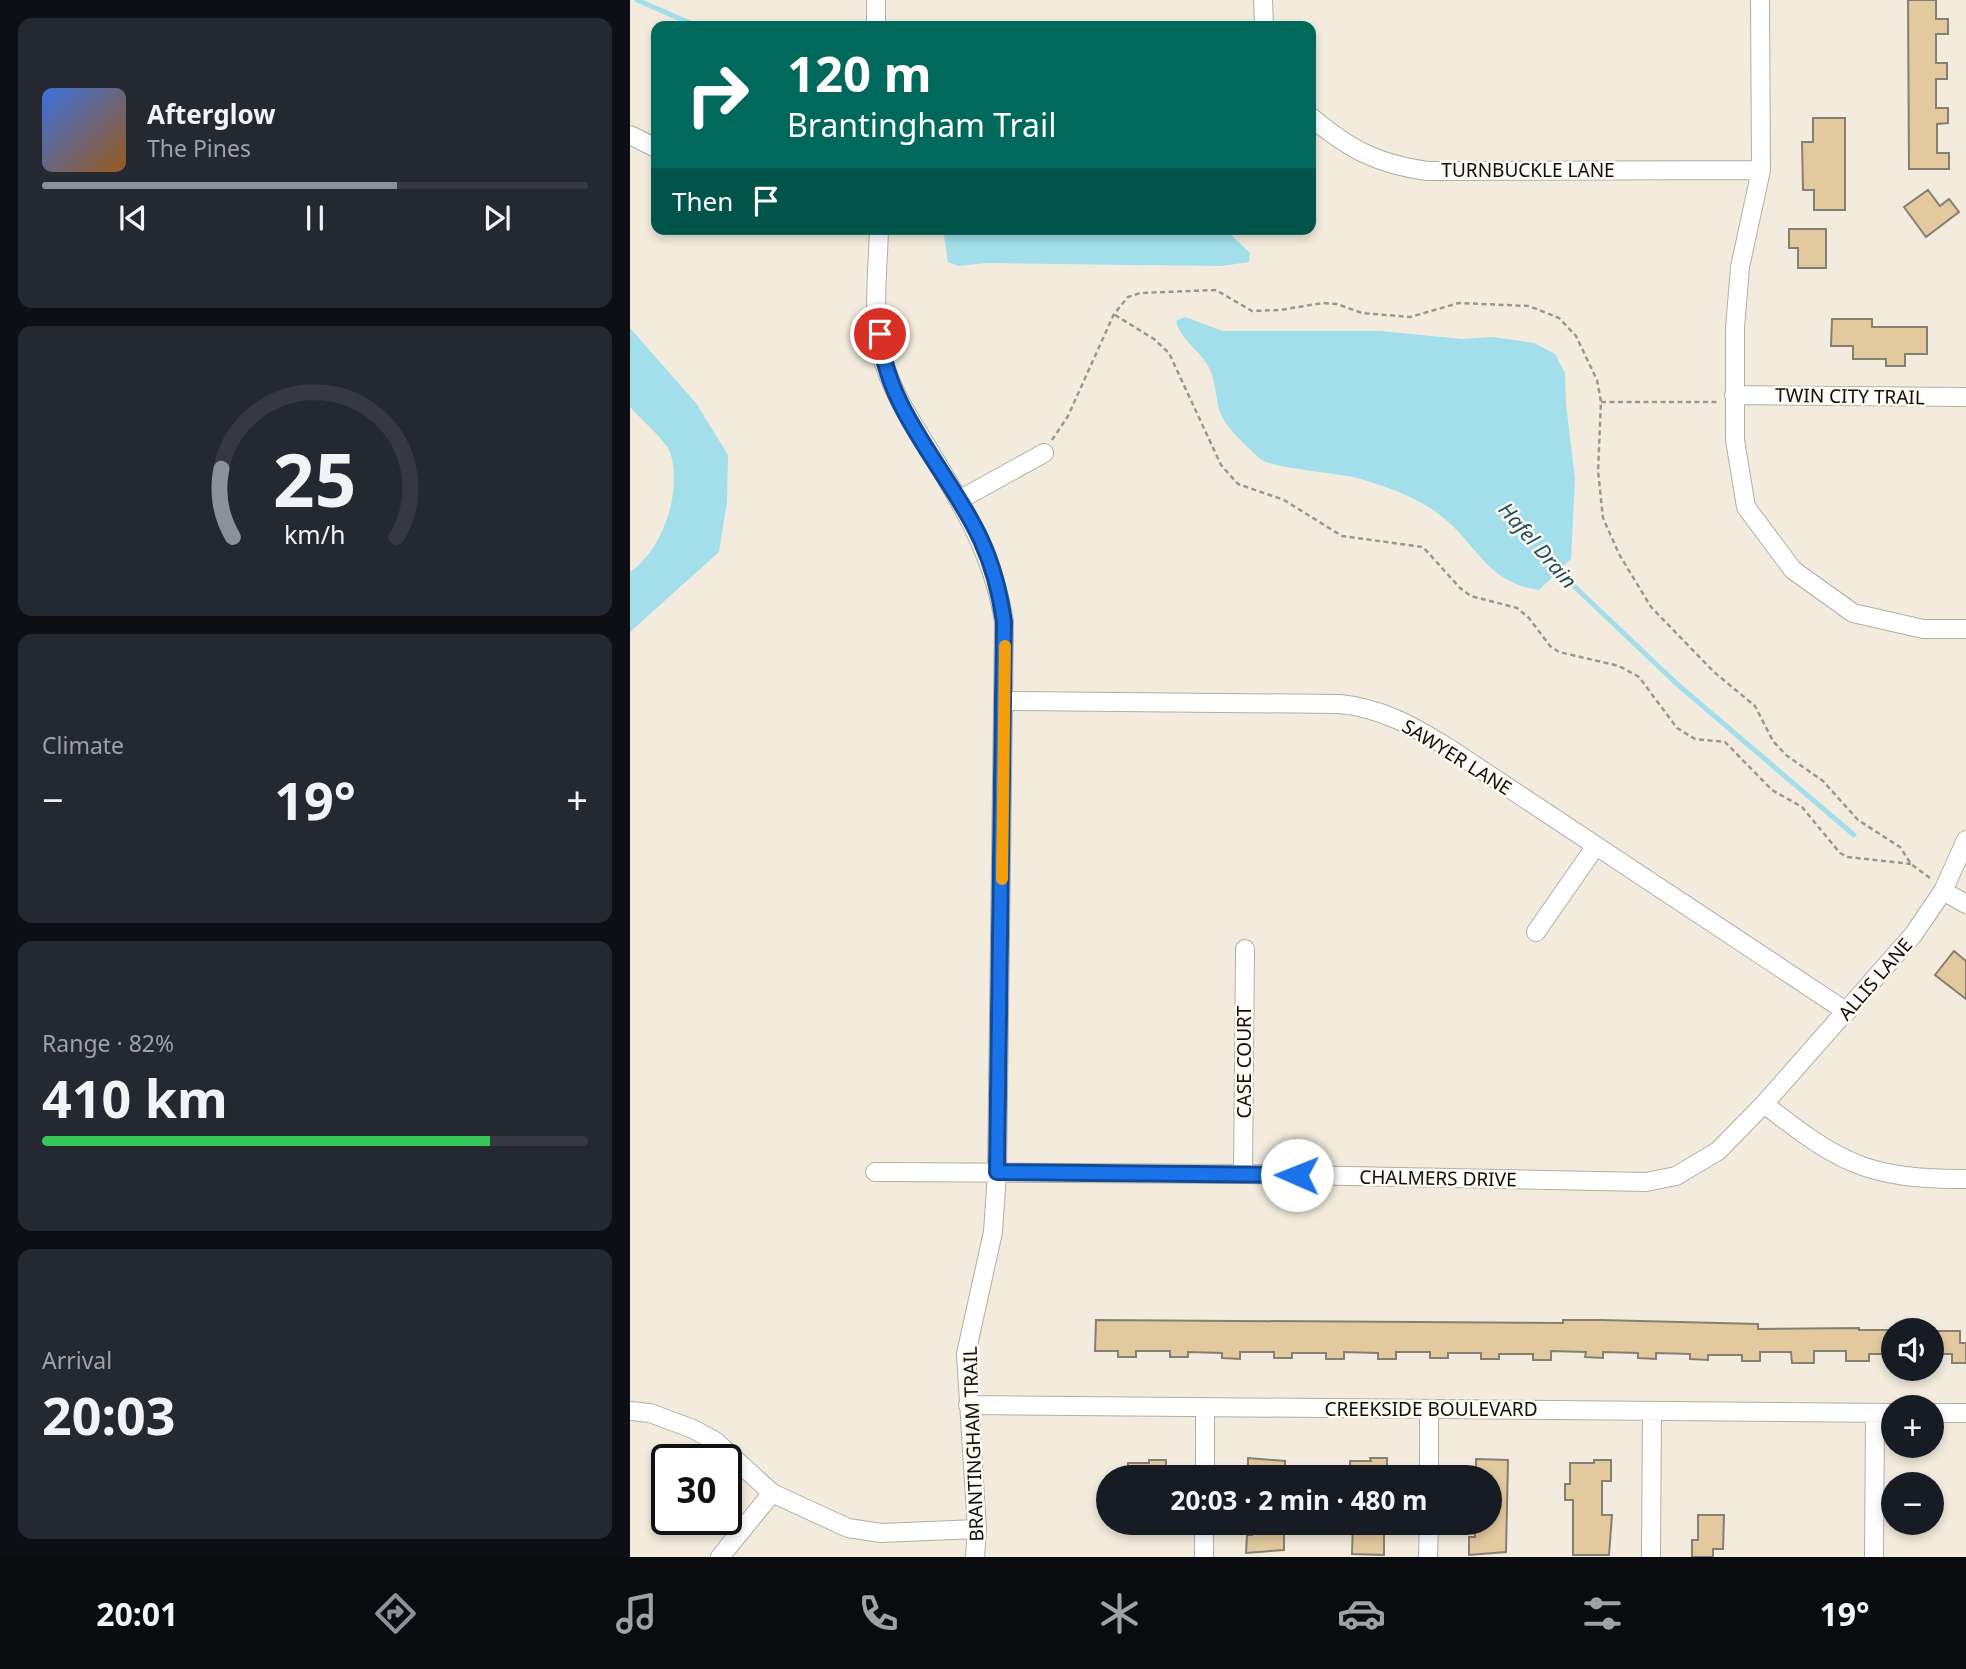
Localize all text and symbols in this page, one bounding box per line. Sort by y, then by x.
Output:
text: 120 m [787,40,932,106]
icon: right [672,49,763,140]
text: Afterglow [147,96,275,132]
text: Brantingham Trail [787,103,1057,146]
text: The Pines [147,132,251,164]
street label: TURNBUCKLE LANE [1441,157,1615,183]
icon: arrive [747,182,785,220]
text: Then [672,183,733,219]
icon: previous [114,199,152,237]
icon: pause [296,199,334,237]
icon: next [478,199,516,237]
pin [850,304,910,364]
icon: arrive [861,315,899,353]
street label: TWIN CITY TRAIL [1775,382,1925,410]
text: 25 [273,429,357,528]
water label: Hafel Drain [1493,496,1583,594]
text: km/h [284,516,346,550]
street label: SAWYER LANE [1397,713,1517,801]
text: Climate [42,729,124,761]
text: 19° [274,764,356,835]
text: − [42,773,64,825]
text: + [566,773,588,825]
street label: ALLIS LANE [1832,932,1918,1026]
street label: CASE COURT [1231,1005,1257,1118]
text: Range · 82% [42,1027,174,1059]
text: 410 km [42,1062,228,1133]
position arrow [1260,1138,1334,1212]
street label: CHALMERS DRIVE [1359,1164,1517,1192]
map controls [1881,1318,1944,1535]
button: sound [1881,1318,1944,1381]
text: Arrival [42,1344,112,1376]
street label: BRANTINGHAM TRAIL [957,1346,989,1542]
text: 20:03 [42,1379,176,1450]
button: + [1881,1395,1944,1458]
street label: CREEKSIDE BOULEVARD [1324,1396,1538,1422]
speed limit sign: 30 [651,1444,742,1535]
button: − [1881,1472,1944,1535]
text: 20:03 · 2 min · 480 m [1171,1482,1427,1518]
icon: directions [371,1589,420,1638]
icon: music [612,1589,661,1638]
icon: phone [854,1589,903,1638]
icon: climate [1095,1589,1144,1638]
icon: car [1337,1589,1386,1638]
icon: filters [1578,1589,1627,1638]
text: 20:01 [96,1592,178,1635]
text: 19° [1820,1592,1870,1635]

